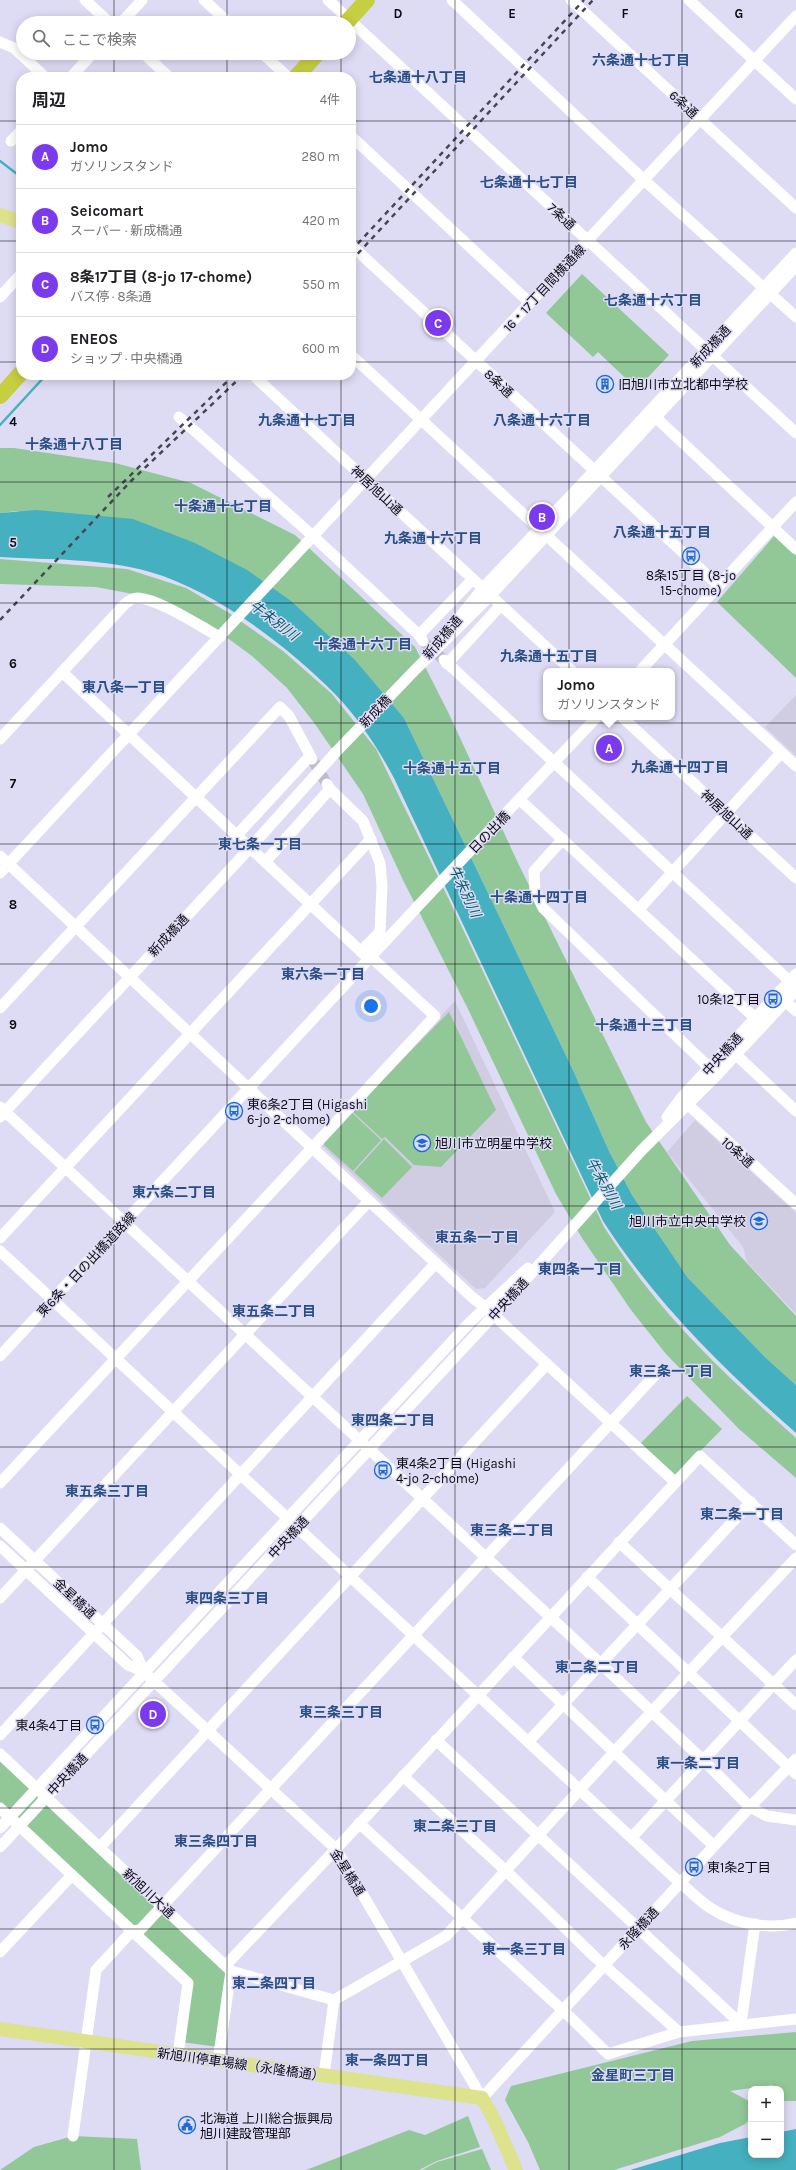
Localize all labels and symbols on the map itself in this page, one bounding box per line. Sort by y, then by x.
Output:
text: D [394,6,403,21]
text: E [508,6,516,21]
text: F [621,6,629,21]
text: G [735,6,743,21]
district label: 六条通十七丁目 [592,52,690,69]
district label: 七条通十八丁目 [369,69,467,86]
street label: 6条通 [666,87,701,121]
district label: 七条通十七丁目 [480,174,578,191]
street label: 7条通 [545,200,579,233]
street label: 16・17丁目間横通線 [500,242,588,335]
district label: 七条通十六丁目 [604,292,702,309]
pin: C [425,308,451,338]
street label: 新成橋通 [687,322,734,370]
street label: 8条通 [481,366,516,400]
building icon: 旧旭川市立北都中学校 [595,374,615,394]
place label: 旧旭川市立北都中学校 [618,377,748,392]
district label: 九条通十七丁目 [258,412,356,429]
district label: 八条通十六丁目 [493,412,591,429]
text: 4 [9,414,17,429]
district label: 十条通十八丁目 [25,436,123,453]
street label: 神居旭山通 [348,463,406,518]
district label: 十条通十七丁目 [174,498,272,515]
pin: B [529,502,555,532]
district label: 八条通十五丁目 [613,524,711,541]
district label: 九条通十六丁目 [384,530,482,547]
text: 5 [9,535,17,550]
bus stop icon: 8条15丁目 (8-jo 15-chome) [681,546,701,566]
place label: 8条15丁目 (8-jo 15-chome) [646,568,736,598]
water label: 牛朱別川 [246,597,303,645]
street label: 新成橋通 [420,613,465,662]
district label: 十条通十六丁目 [314,636,412,653]
district label: 九条通十五丁目 [500,648,598,665]
text: 6 [9,656,17,671]
district label: 東八条一丁目 [82,679,166,696]
street label: 新成橋 [356,692,394,731]
pin: A [596,733,622,763]
district label: 九条通十四丁目 [631,759,729,776]
district label: 十条通十五丁目 [403,760,501,777]
text: 7 [10,776,17,791]
street label: 神居旭山通 [698,787,756,842]
street label: 日の出橋 [466,808,513,856]
district label: 東七条一丁目 [218,836,302,853]
water label: 牛朱別川 [445,862,485,922]
district label: 十条通十四丁目 [490,889,588,906]
text: 8 [9,897,17,912]
street label: 新成橋通 [145,911,192,959]
district label: 東六条一丁目 [281,966,365,983]
bus stop icon: 10条12丁目 [763,989,783,1009]
place label: 10条12丁目 [697,992,760,1007]
your location [361,996,381,1016]
text: 9 [9,1017,17,1032]
district label: 十条通十三丁目 [595,1017,693,1034]
street label: 中央橋通 [699,1030,745,1079]
place label: 東6条2丁目 (Higashi 6-jo 2-chome) [247,1097,367,1127]
bus stop icon: 東6条2丁目 (Higashi 6-jo 2-chome) [224,1101,244,1121]
school or university icon: 旭川市立明星中学校 [412,1133,432,1153]
street label: 10条通 [719,1134,757,1171]
place label: 旭川市立明星中学校 [435,1136,552,1151]
water label: 牛朱別川 [583,1155,626,1214]
district label: 東六条二丁目 [132,1184,216,1201]
street label: 東6条・日の出橋道路線 [34,1209,139,1320]
school or university icon: 旭川市立中央中学校 [749,1211,769,1231]
place label: 旭川市立中央中学校 [629,1214,746,1229]
district label: 東五条一丁目 [435,1229,519,1246]
district label: 東四条一丁目 [538,1261,622,1278]
street label: 中央橋通 [485,1275,531,1324]
district label: 東五条二丁目 [232,1303,316,1320]
district label: 東三条一丁目 [629,1363,713,1380]
district label: 東四条二丁目 [351,1412,435,1429]
place label: 東4条2丁目 (Higashi 4-jo 2-chome) [396,1456,516,1486]
bus stop icon: 東4条2丁目 (Higashi 4-jo 2-chome) [373,1460,393,1480]
district label: 東五条三丁目 [65,1483,149,1500]
district label: 東二条一丁目 [700,1506,784,1523]
street label: 中央橋通 [265,1513,312,1561]
district label: 東三条二丁目 [470,1522,554,1539]
street label: 金星橋通 [51,1575,99,1622]
district label: 東四条三丁目 [185,1590,269,1607]
district label: 東二条二丁目 [555,1659,639,1676]
pin: D [140,1699,166,1729]
district label: 東三条三丁目 [299,1704,383,1721]
bus stop icon: 東4条4丁目 [85,1715,105,1735]
place label: 東4条4丁目 [15,1718,82,1733]
street label: 中央橋通 [44,1750,91,1798]
district label: 東一条二丁目 [656,1755,740,1772]
district label: 東二条三丁目 [413,1818,497,1835]
district label: 東三条四丁目 [174,1833,258,1850]
street label: 金星橋通 [327,1846,368,1898]
bus stop icon: 東1条2丁目 [684,1857,704,1877]
place label: 東1条2丁目 [707,1860,771,1875]
street label: 新旭川大通 [120,1866,178,1921]
street label: 永隆橋通 [615,1904,662,1952]
district label: 東一条三丁目 [482,1941,566,1958]
district label: 東二条四丁目 [232,1975,316,1992]
street label: 新旭川停車場線（永隆橋通） [156,2045,326,2084]
district label: 東一条四丁目 [345,2052,429,2069]
district label: 金星町三丁目 [591,2067,675,2084]
place label: 北海道 上川総合振興局 旭川建設管理部 [200,2111,333,2141]
public building icon: 北海道 上川総合振興局 旭川建設管理部 [177,2115,197,2135]

